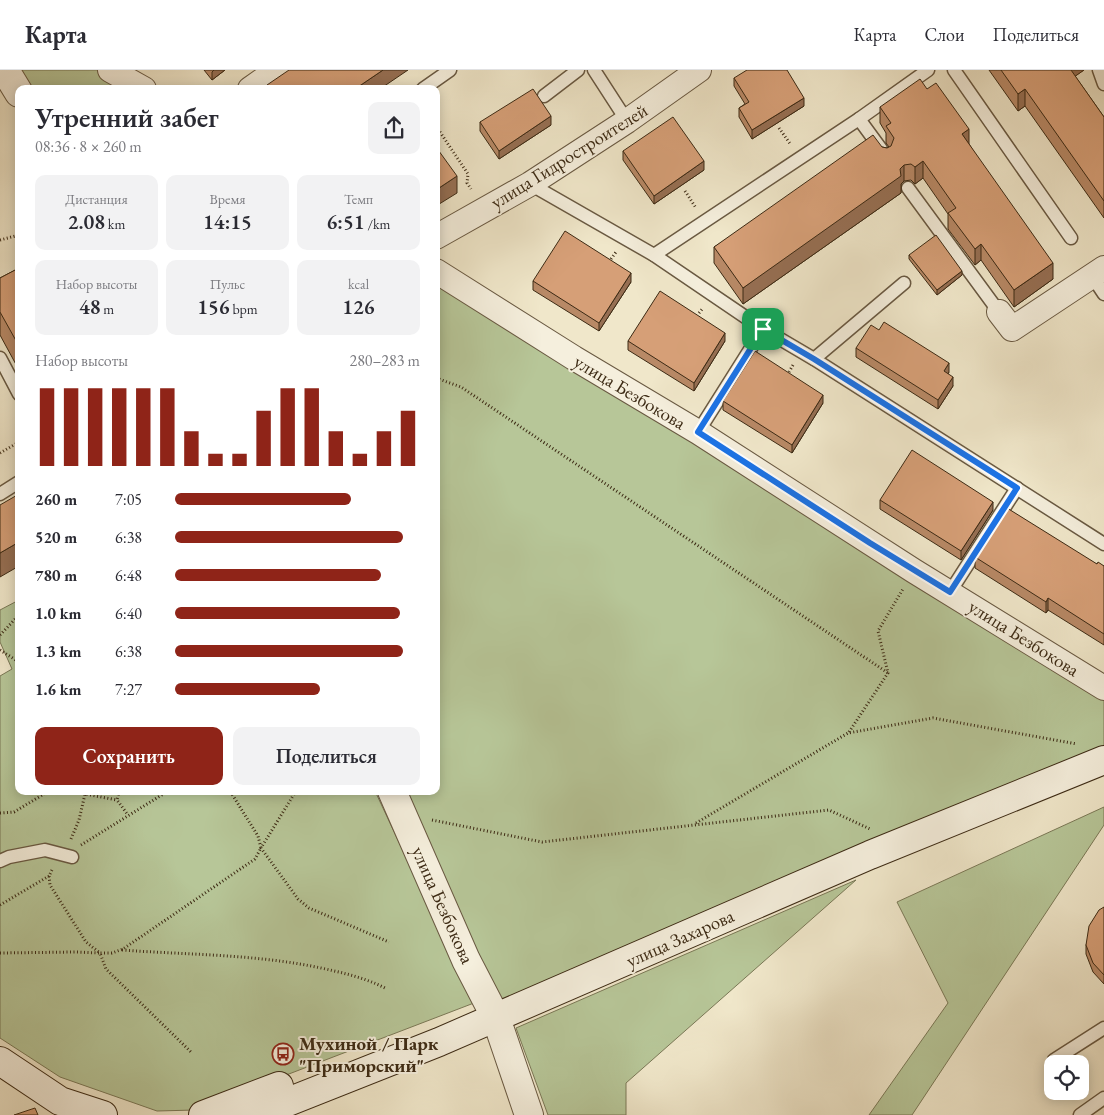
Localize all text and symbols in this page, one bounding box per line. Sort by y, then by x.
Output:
text: Карта [25,19,87,50]
text: Карта [854,23,897,46]
text: Слои [925,23,964,46]
text: Поделиться [992,23,1079,46]
street label: улица Гидростроителей [486,98,652,214]
text: Утренний забег [35,99,219,135]
button: share [368,102,420,154]
text: 08:36 · 8 × 260 m [35,136,142,157]
text: Дистанция [65,190,128,208]
text: Время [210,190,245,208]
text: Темп [344,190,373,208]
text: 2.08 [68,208,105,235]
text: 14:15 [203,208,252,235]
text: 6:51 [327,208,365,235]
text: km [105,215,125,233]
text: /km [365,215,390,233]
text: Набор высоты [56,275,137,293]
text: Пульс [210,275,245,293]
text: kcal [348,275,369,293]
text: 48 [79,293,100,320]
text: 156 [197,293,230,320]
text: 126 [342,293,375,320]
text: m [100,300,114,318]
text: bpm [230,300,258,318]
pin [742,308,784,350]
icon: arrive [749,315,777,343]
street label: улица Безбокова [570,349,691,435]
text: Набор высоты [35,350,128,371]
text: 280–283 m [349,350,420,371]
text: 260 m [35,489,77,510]
text: 7:05 [115,489,142,510]
text: 520 m [35,527,77,548]
text: 6:38 [115,527,142,548]
text: 780 m [35,565,77,586]
text: 6:48 [115,565,142,586]
street label: улица Безбокова [964,594,1084,682]
text: 1.0 km [35,603,81,624]
text: 6:40 [115,603,142,624]
text: 1.3 km [35,641,81,662]
text: 6:38 [115,641,142,662]
text: 1.6 km [35,679,81,700]
text: 7:27 [115,679,142,700]
button: Сохранить [35,727,223,785]
button: Поделиться [233,727,420,785]
street label: улица Безбокова [406,842,480,968]
street label: улица Захарова [622,903,738,973]
place label: Мухиной / Парк "Приморский" [299,1031,439,1078]
bus stop icon: Мухиной / Парк "Приморский" [271,1042,295,1066]
map controls [1044,1055,1089,1100]
button: locate [1044,1055,1089,1100]

